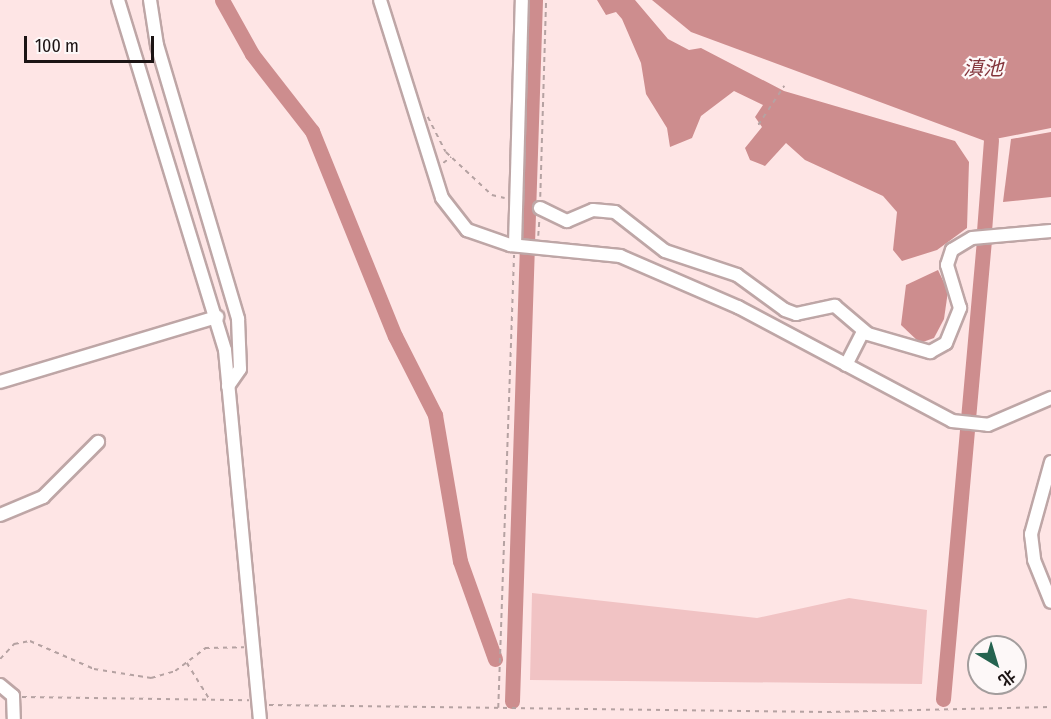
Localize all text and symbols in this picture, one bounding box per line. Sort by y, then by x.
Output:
scale bar [27,24,158,62]
text: 100 m [35,35,79,57]
water label: 滇池 [963,56,1003,80]
north arrow [967,635,1027,695]
text: 北 [995,666,1019,690]

